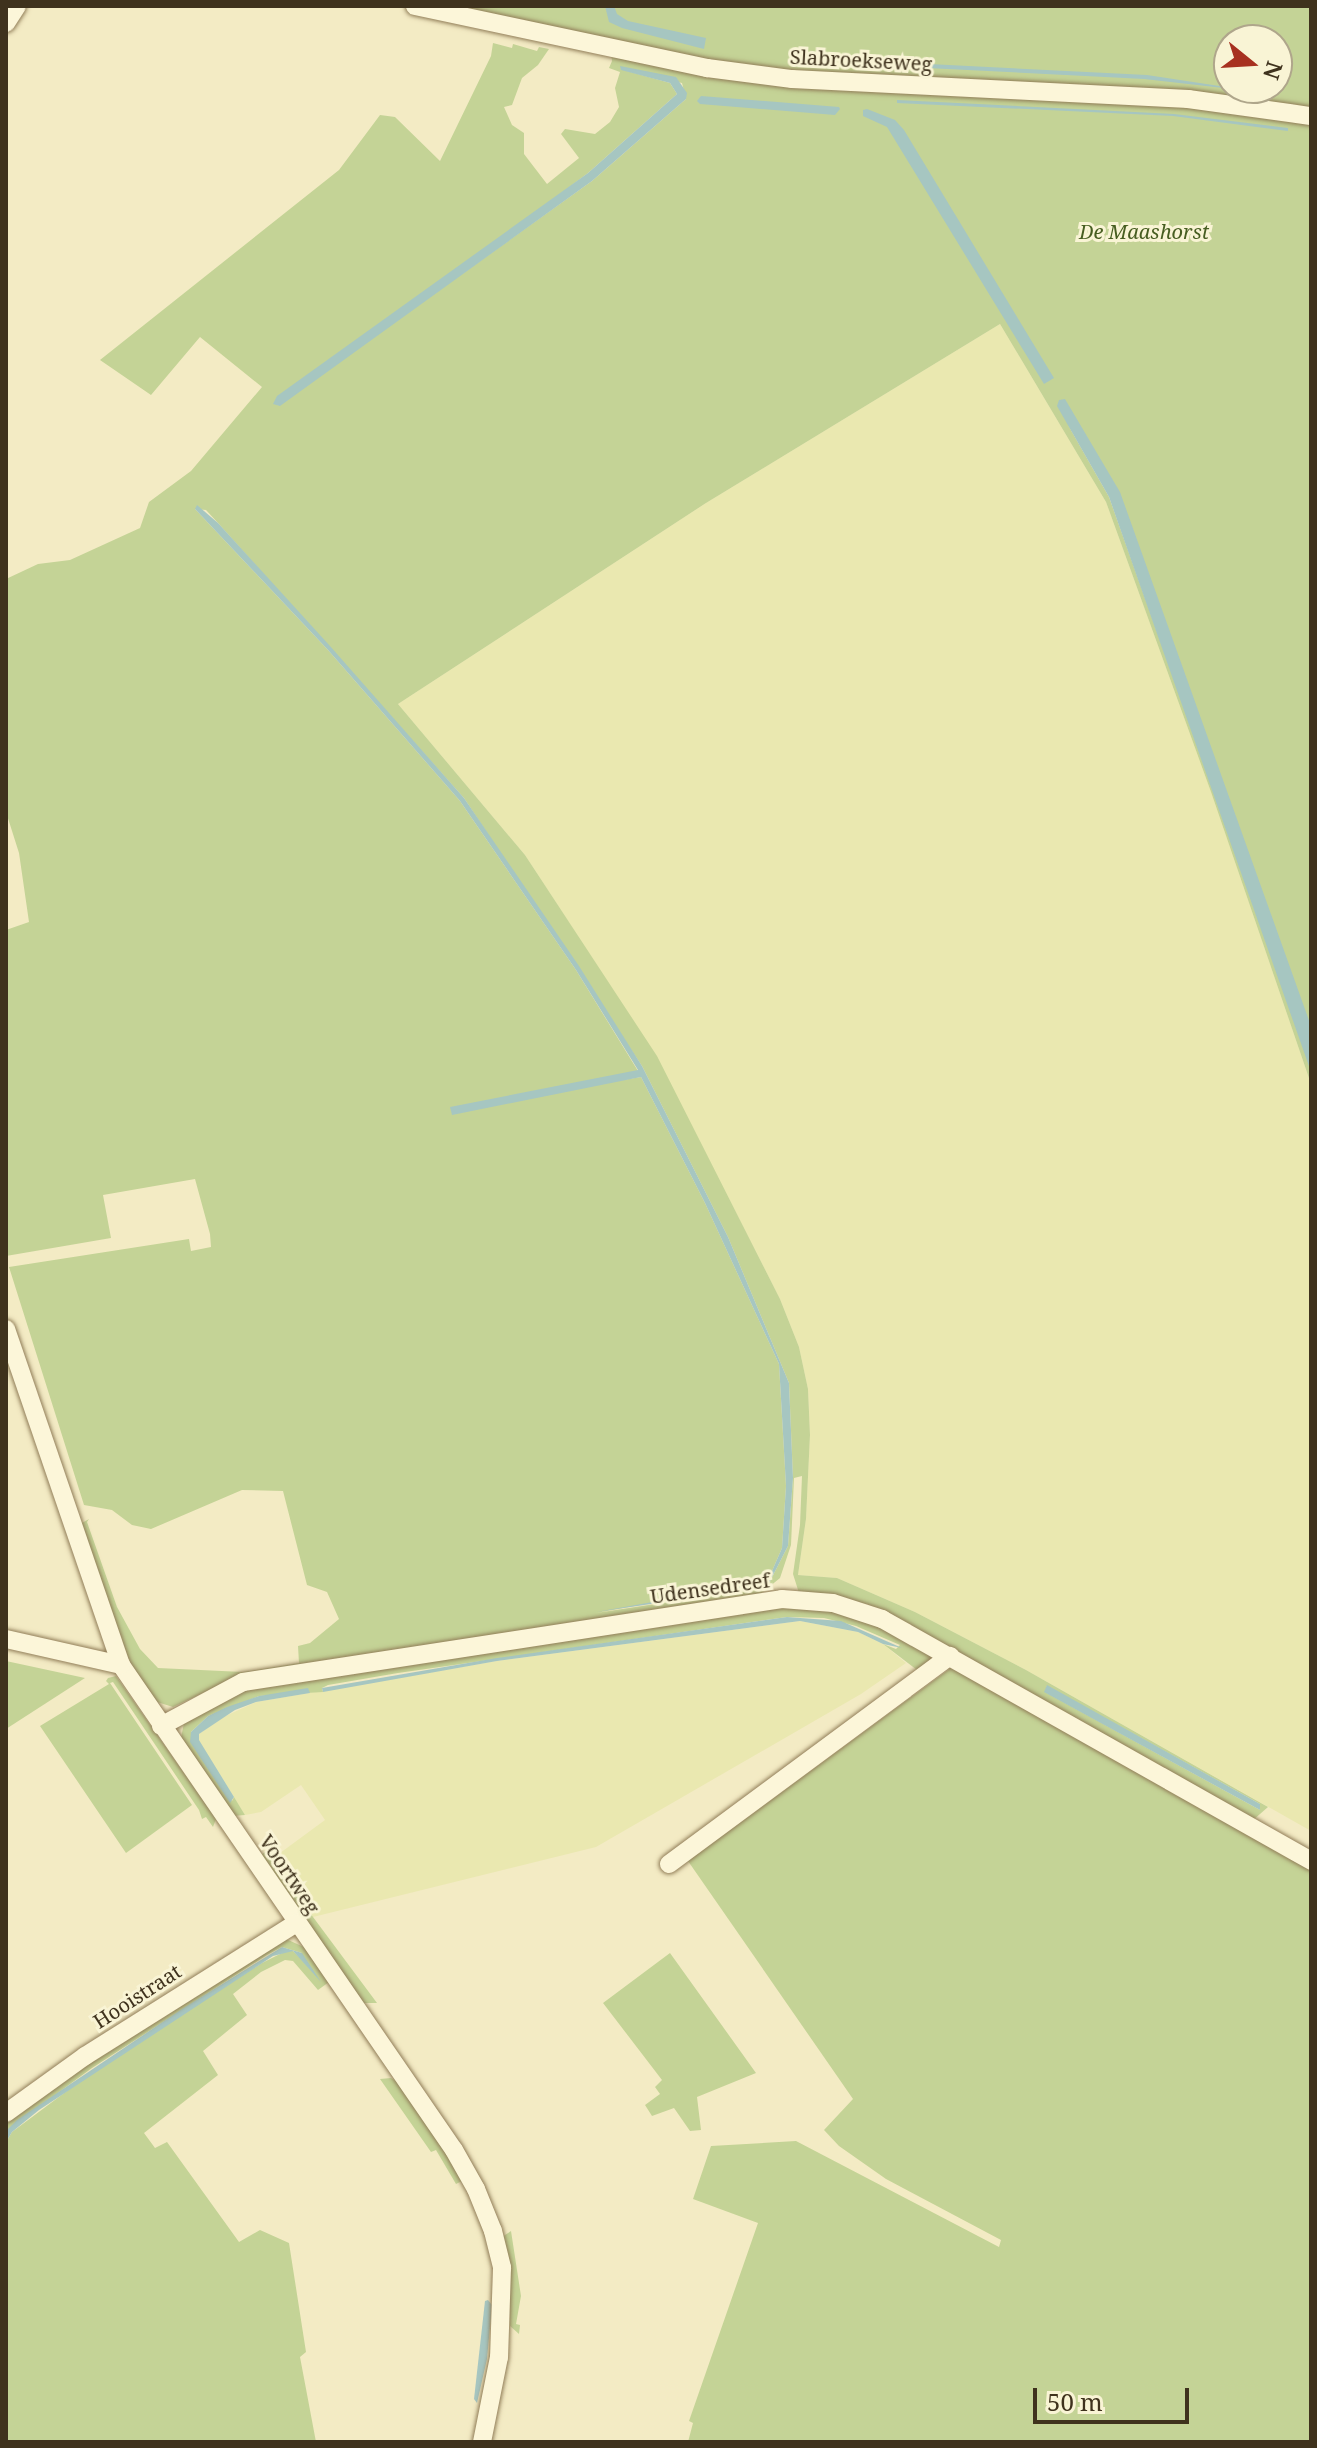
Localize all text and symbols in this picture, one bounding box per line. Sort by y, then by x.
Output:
north arrow [1213,24,1293,104]
street label: Slabroekseweg [789,44,933,76]
text: N [1257,58,1291,84]
park label: De Maashorst [1079,219,1209,243]
street label: Udensedreef [649,1568,771,1608]
street label: Voortweg [255,1830,325,1918]
street label: Hooistraat [89,1959,185,2033]
scale bar [1037,2372,1193,2422]
text: 50 m [1047,2385,1103,2418]

